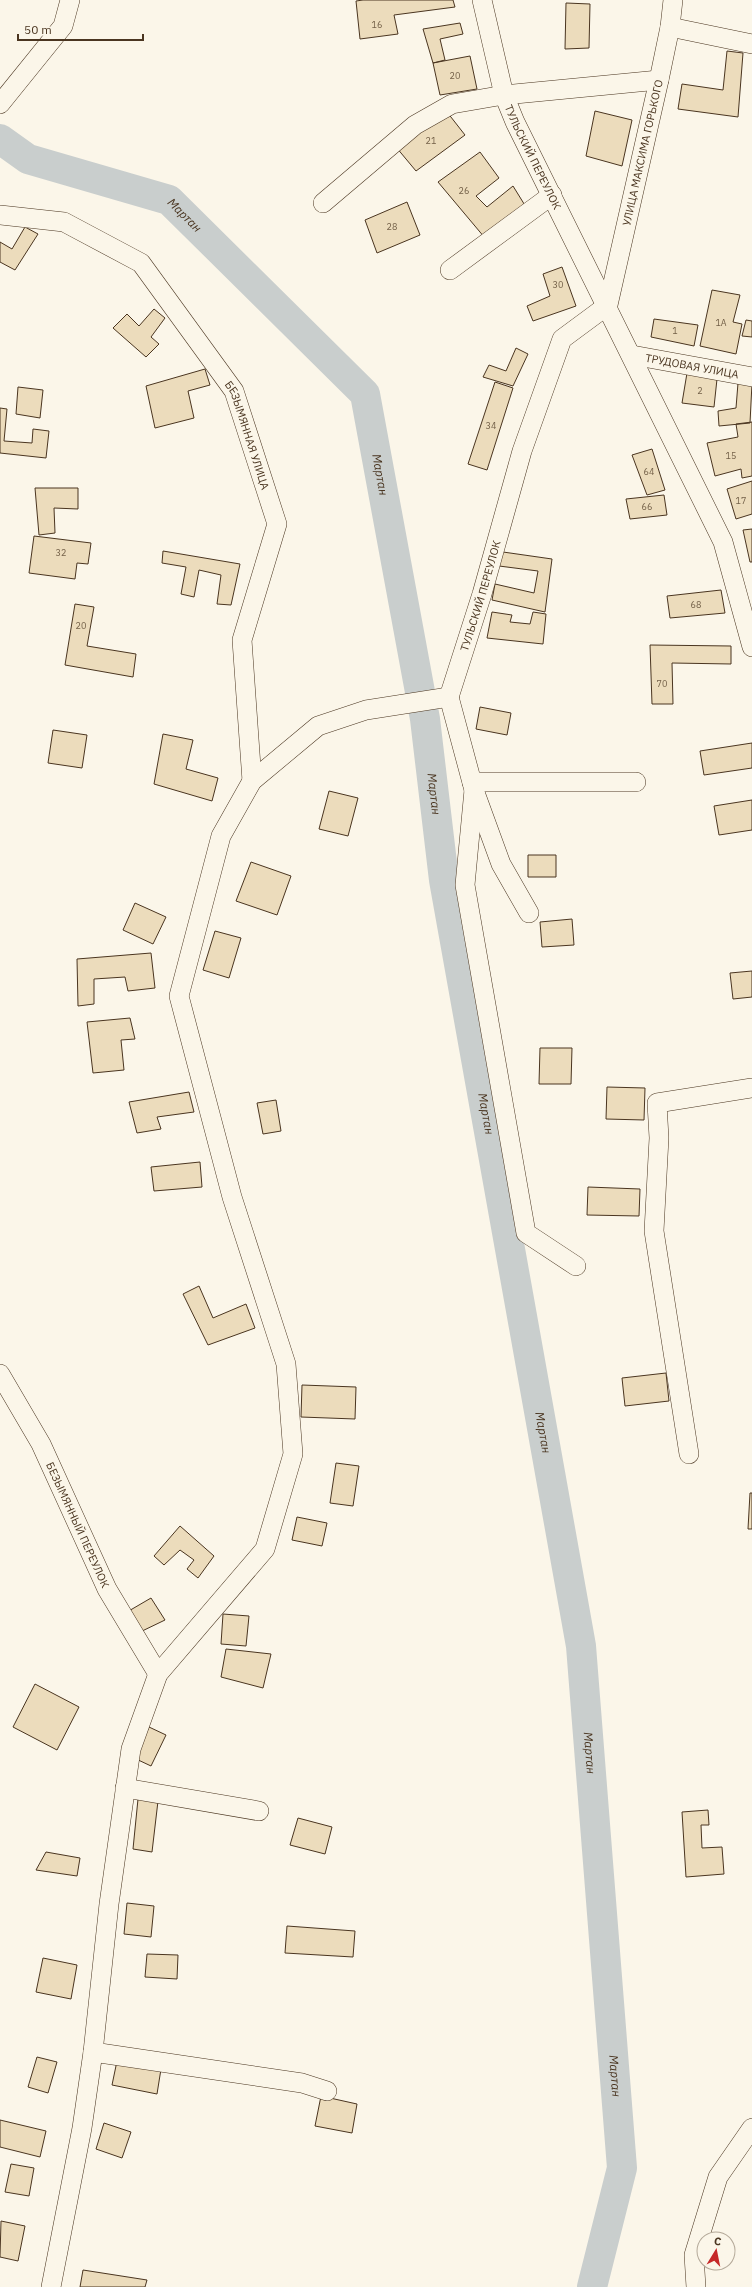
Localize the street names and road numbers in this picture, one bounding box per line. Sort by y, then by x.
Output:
street label: УЛИЦА МАКСИМА ГОРЬКОГО [619,78,666,227]
street label: ТУЛЬСКИЙ ПЕРЕУЛОК [502,103,564,212]
street label: ТРУДОВАЯ УЛИЦА [644,351,740,381]
street label: БЕЗЫМЯННАЯ УЛИЦА [222,378,272,491]
street label: ТУЛЬСКИЙ ПЕРЕУЛОК [457,539,504,653]
street label: БЕЗЫМЯННЫЙ ПЕРЕУЛОК [43,1460,113,1590]

